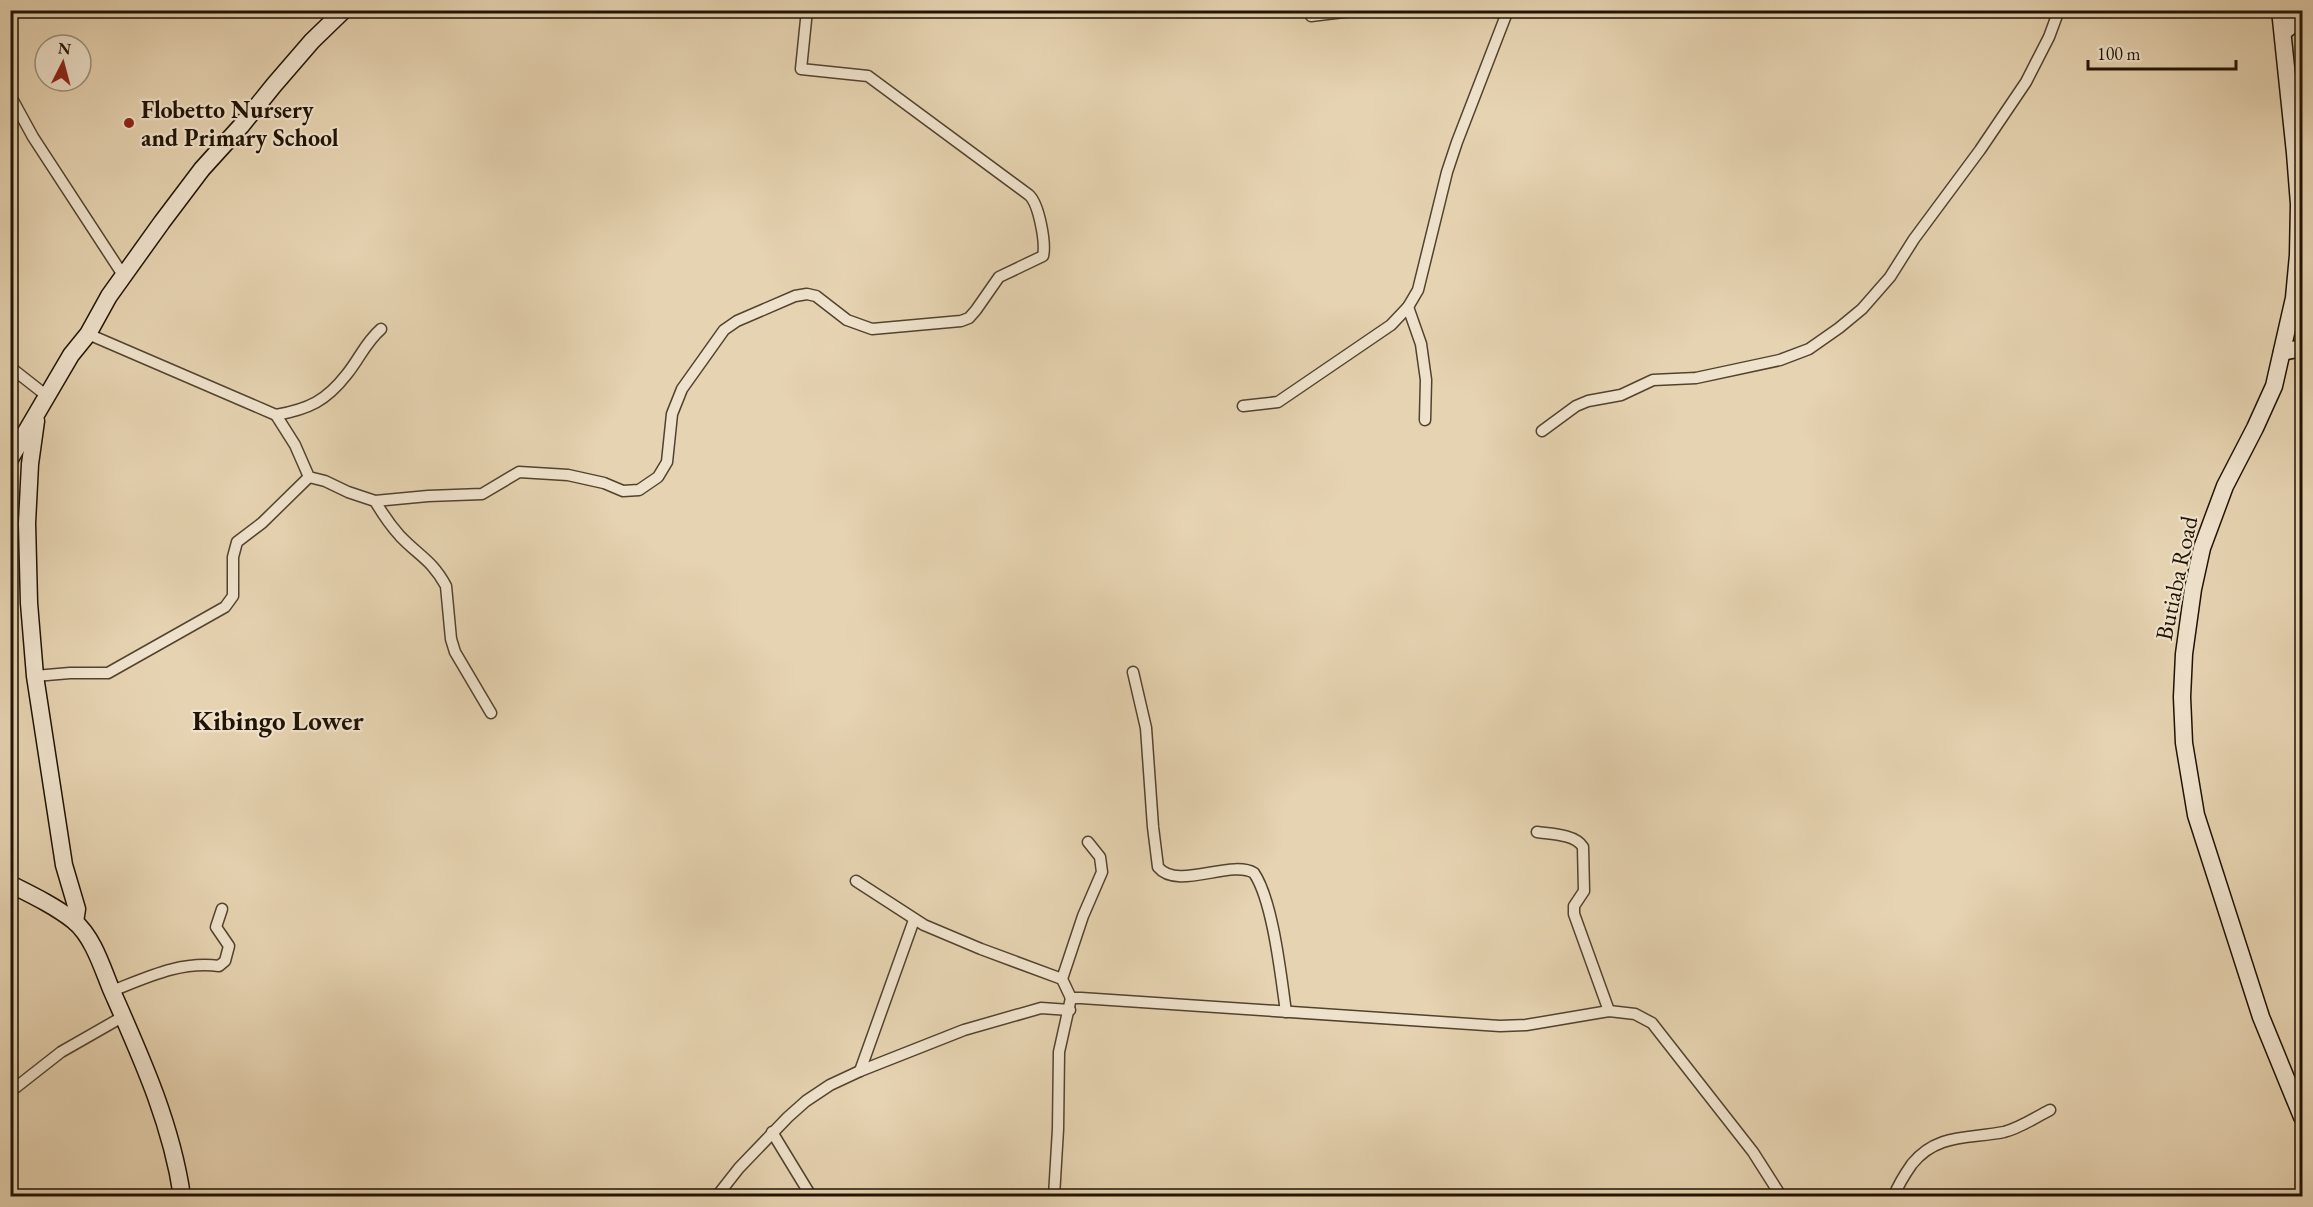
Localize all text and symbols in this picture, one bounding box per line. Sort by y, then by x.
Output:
north arrow [33,33,93,93]
scale bar [2088,33,2236,71]
text: N [57,37,72,60]
text: 100 m [2097,42,2141,65]
place label: Flobetto Nursery and Primary School [141,94,339,154]
marker: Flobetto Nursery and Primary School [122,116,136,130]
street label: Butiaba Road [2148,512,2204,643]
district label: Kibingo Lower [192,703,365,738]

